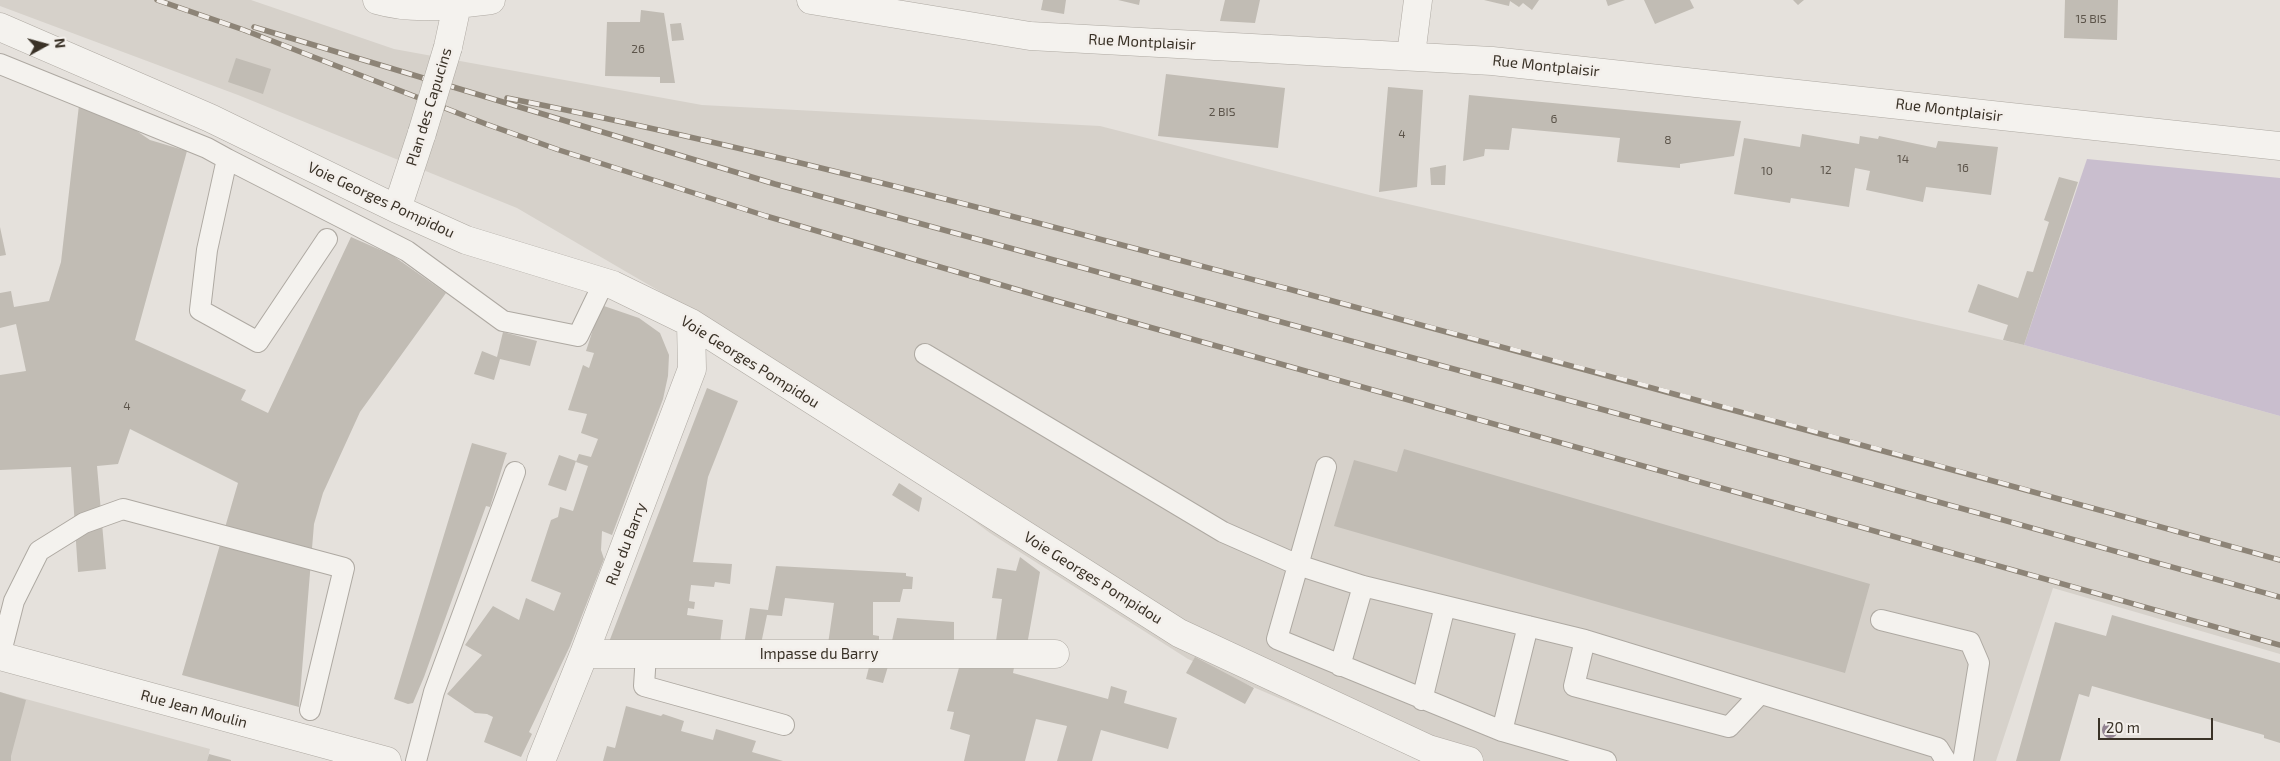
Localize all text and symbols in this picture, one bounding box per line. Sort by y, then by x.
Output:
house number: 15 BIS [2075,12,2107,26]
north arrow [20,20,70,70]
street label: Rue Montplaisir [1088,30,1196,54]
text: N [51,37,69,49]
house number: 26 [631,42,645,56]
street label: Plan des Capucins [402,46,456,168]
street label: Rue Montplaisir [1491,51,1601,81]
street label: Rue Montplaisir [1894,94,2004,126]
house number: 2 BIS [1209,105,1235,119]
house number: 6 [1551,112,1557,126]
house number: 4 [1398,127,1406,141]
house number: 8 [1664,133,1672,147]
house number: 14 [1897,152,1909,166]
street label: Voie Georges Pompidou [305,158,457,242]
house number: 16 [1957,161,1969,175]
house number: 12 [1820,163,1832,177]
house number: 10 [1761,164,1773,178]
street label: Voie Georges Pompidou [677,312,823,412]
house number: 4 [123,399,131,413]
street label: Rue du Barry [602,500,650,588]
street label: Voie Georges Pompidou [1020,528,1166,628]
street label: Impasse du Barry [760,645,878,663]
street label: Rue Jean Moulin [139,686,249,732]
scale bar [2100,708,2215,740]
text: 20 m [2106,718,2140,736]

